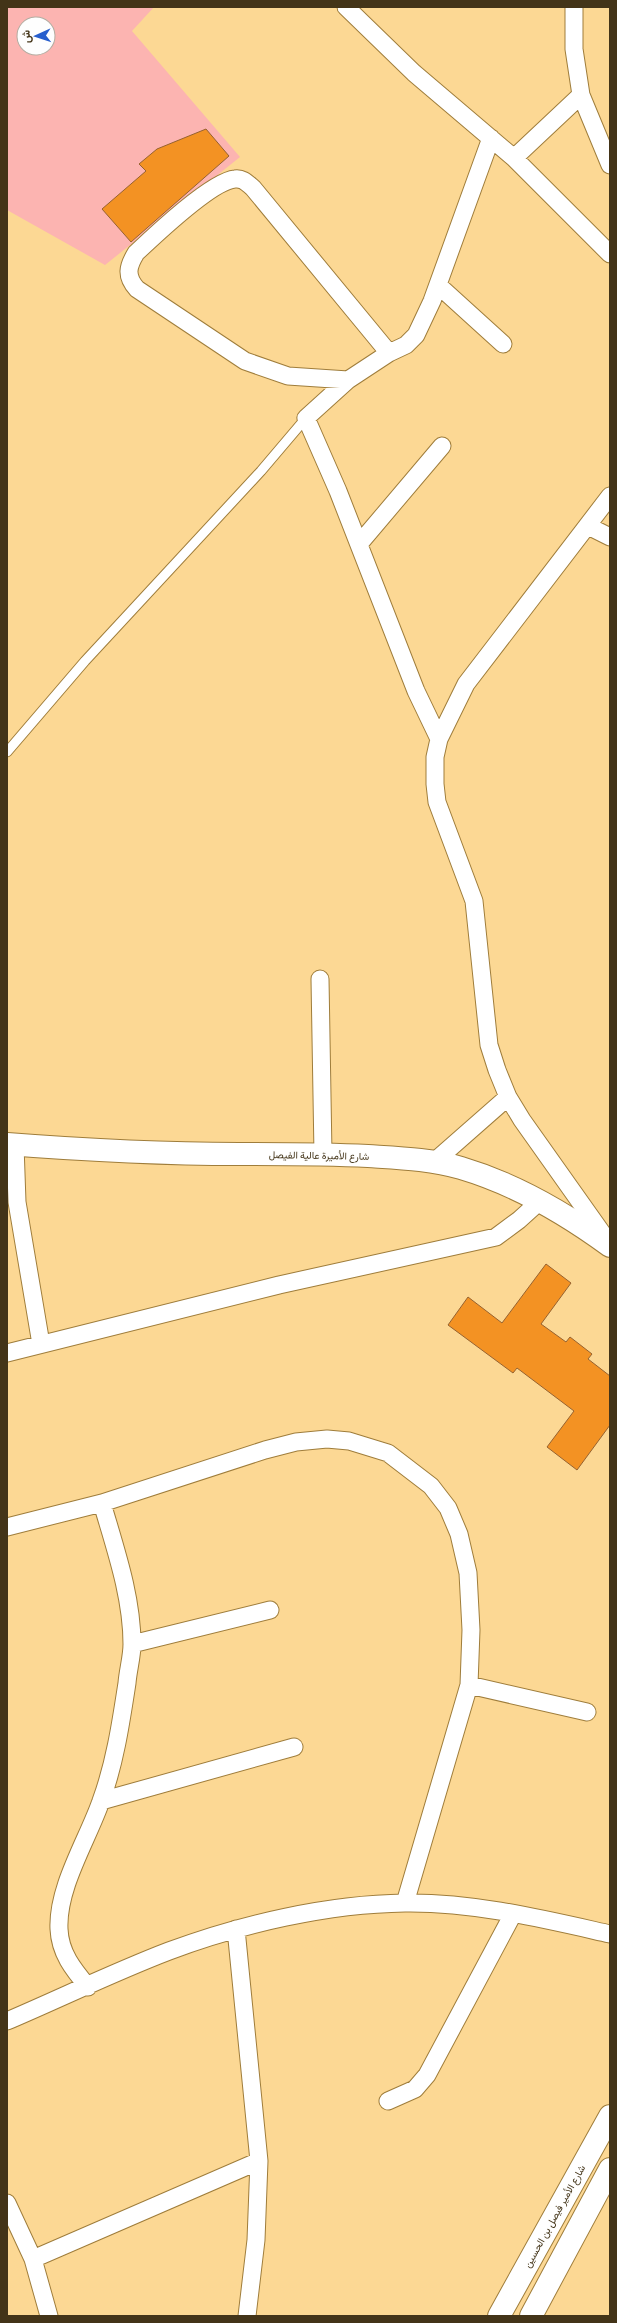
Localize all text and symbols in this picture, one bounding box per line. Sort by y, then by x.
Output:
north arrow [16,16,56,56]
text: ش [19,30,33,43]
street label: شارع الأميرة عالية الفيصل [269,1148,370,1163]
street label: شارع الأمير فيصل بن الحسين [521,2162,588,2270]

